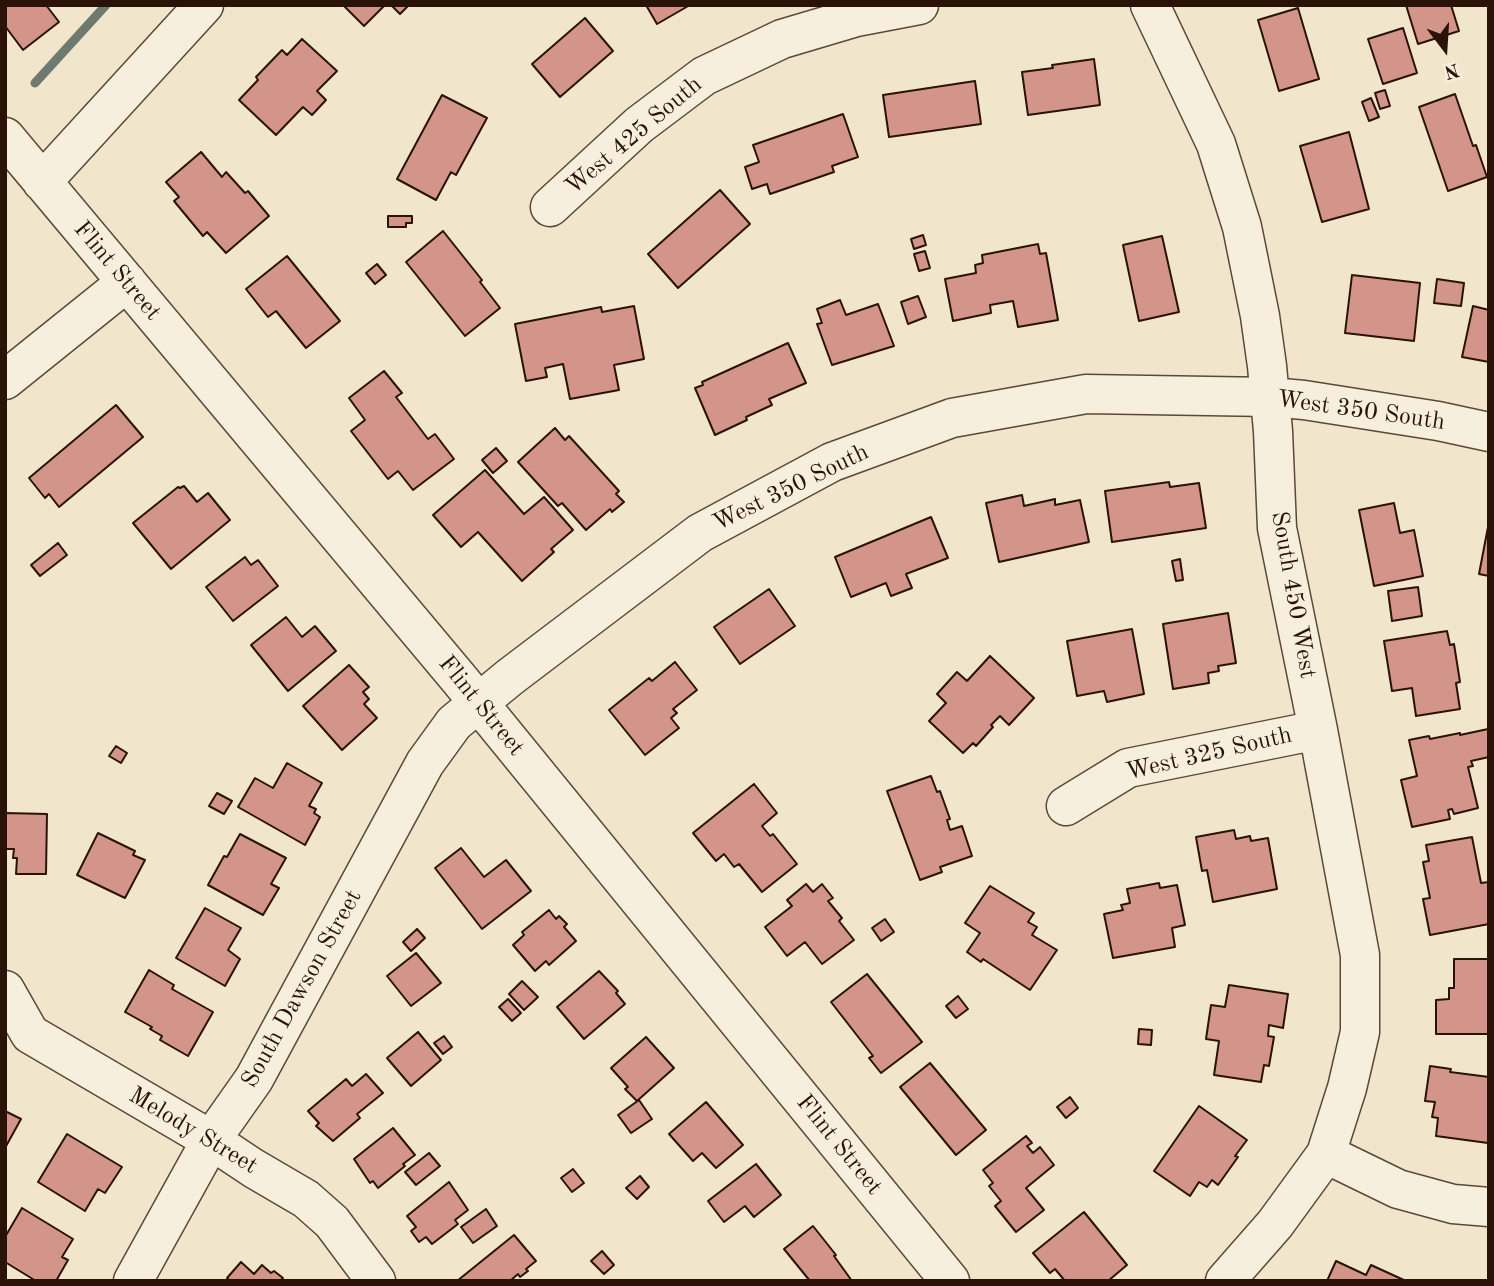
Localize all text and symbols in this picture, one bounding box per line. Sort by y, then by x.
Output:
north arrow [1410,14,1480,84]
text: N [1442,58,1461,81]
street label: West 425 South [560,71,708,201]
street label: Flint Street [67,215,167,327]
street label: West 350 South [1275,385,1447,437]
street label: West 350 South [709,438,873,538]
street label: South 450 West [1264,509,1322,681]
street label: Flint Street [432,650,530,762]
street label: West 325 South [1123,721,1295,787]
street label: South Dawson Street [236,885,368,1093]
street label: Melody Street [123,1081,263,1181]
street label: Flint Street [790,1089,888,1201]

